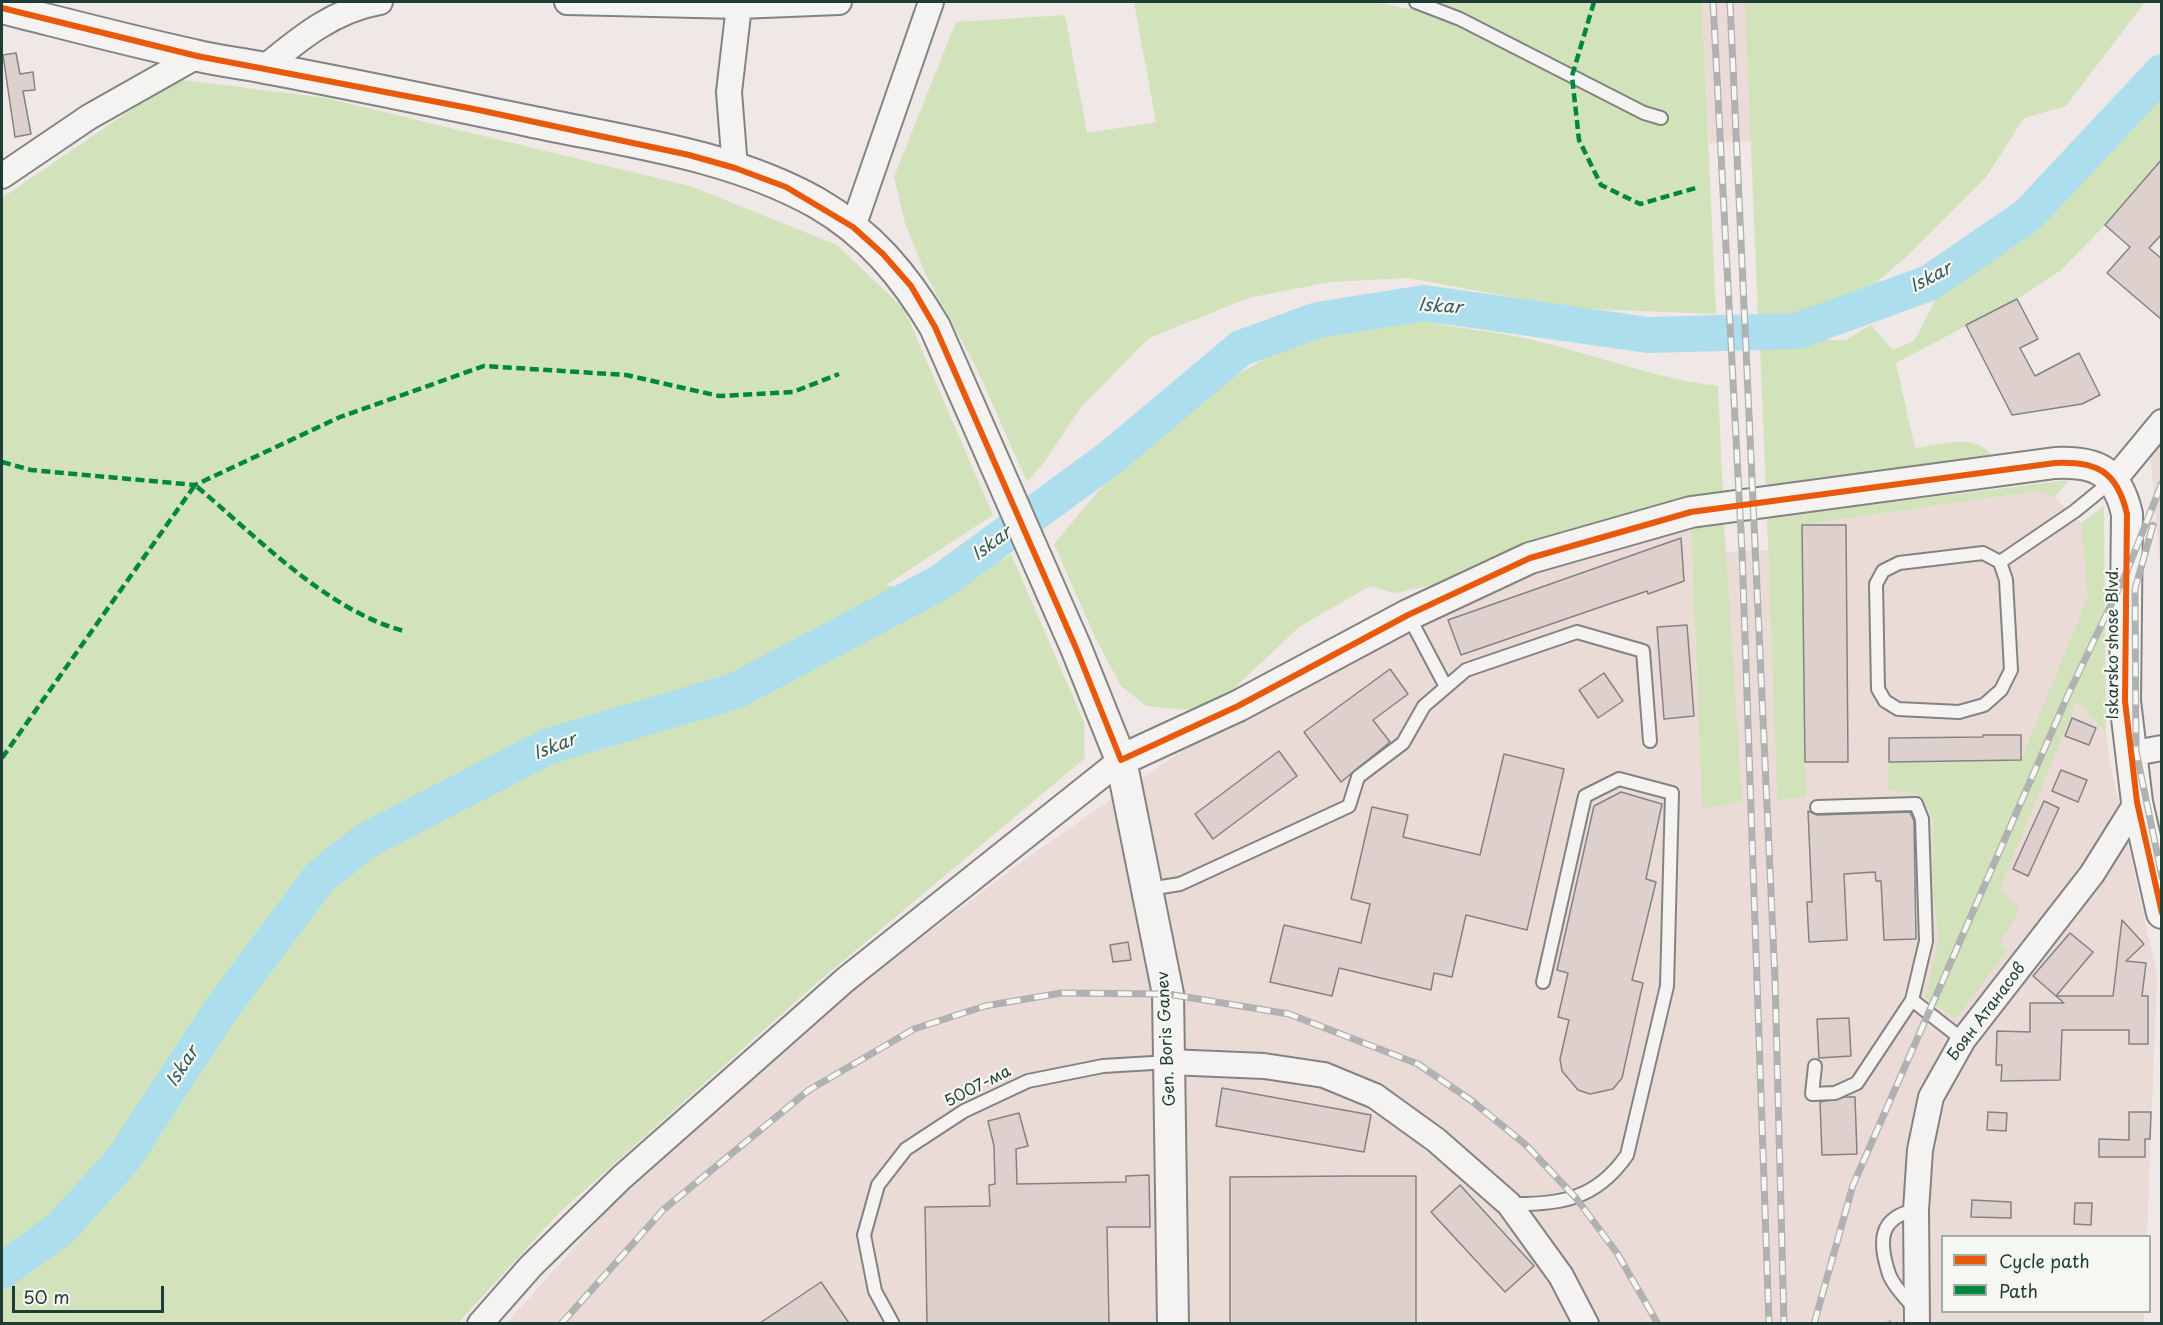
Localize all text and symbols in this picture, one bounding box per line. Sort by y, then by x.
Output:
water label: Iskar [1907,258,1955,298]
water label: Iskar [1417,295,1463,319]
water label: Iskar [968,522,1016,566]
street label: Iskarsko shose Blvd. [2104,566,2124,720]
water label: Iskar [531,729,579,765]
street label: Боян Атанасов [1944,959,2030,1065]
street label: Gen. Boris Ganev [1154,971,1180,1107]
water label: Iskar [162,1043,204,1091]
street label: 5007-ма [942,1062,1014,1112]
legend [1941,1235,2151,1313]
text: Cycle path [1999,1247,2090,1274]
scale bar [15,1274,166,1312]
text: Path [1999,1277,2038,1304]
text: 50 m [23,1283,70,1310]

